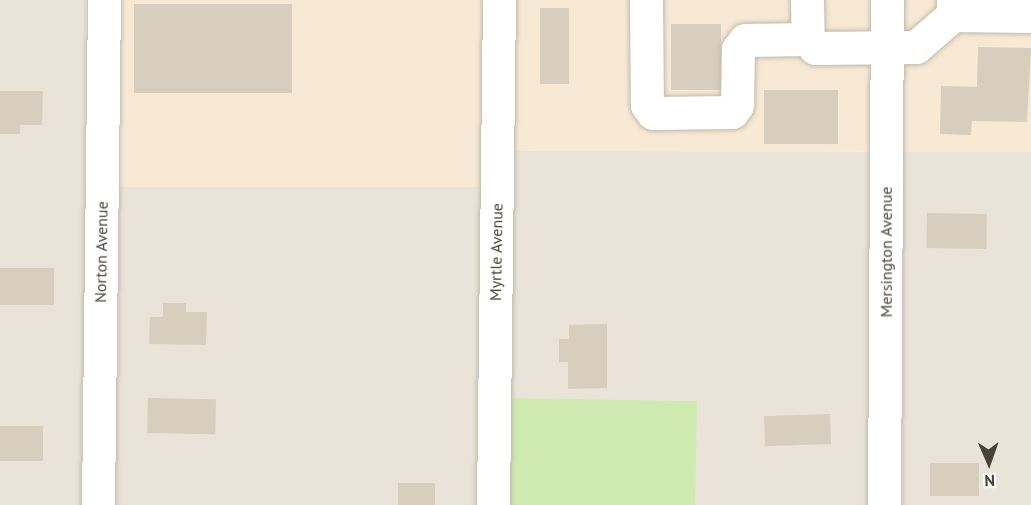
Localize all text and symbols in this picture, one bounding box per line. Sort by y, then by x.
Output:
street label: Mersington Avenue [876,186,896,318]
street label: Norton Avenue [91,201,111,303]
street label: Myrtle Avenue [486,203,506,301]
north arrow [959,433,1019,493]
text: N [984,471,995,491]

